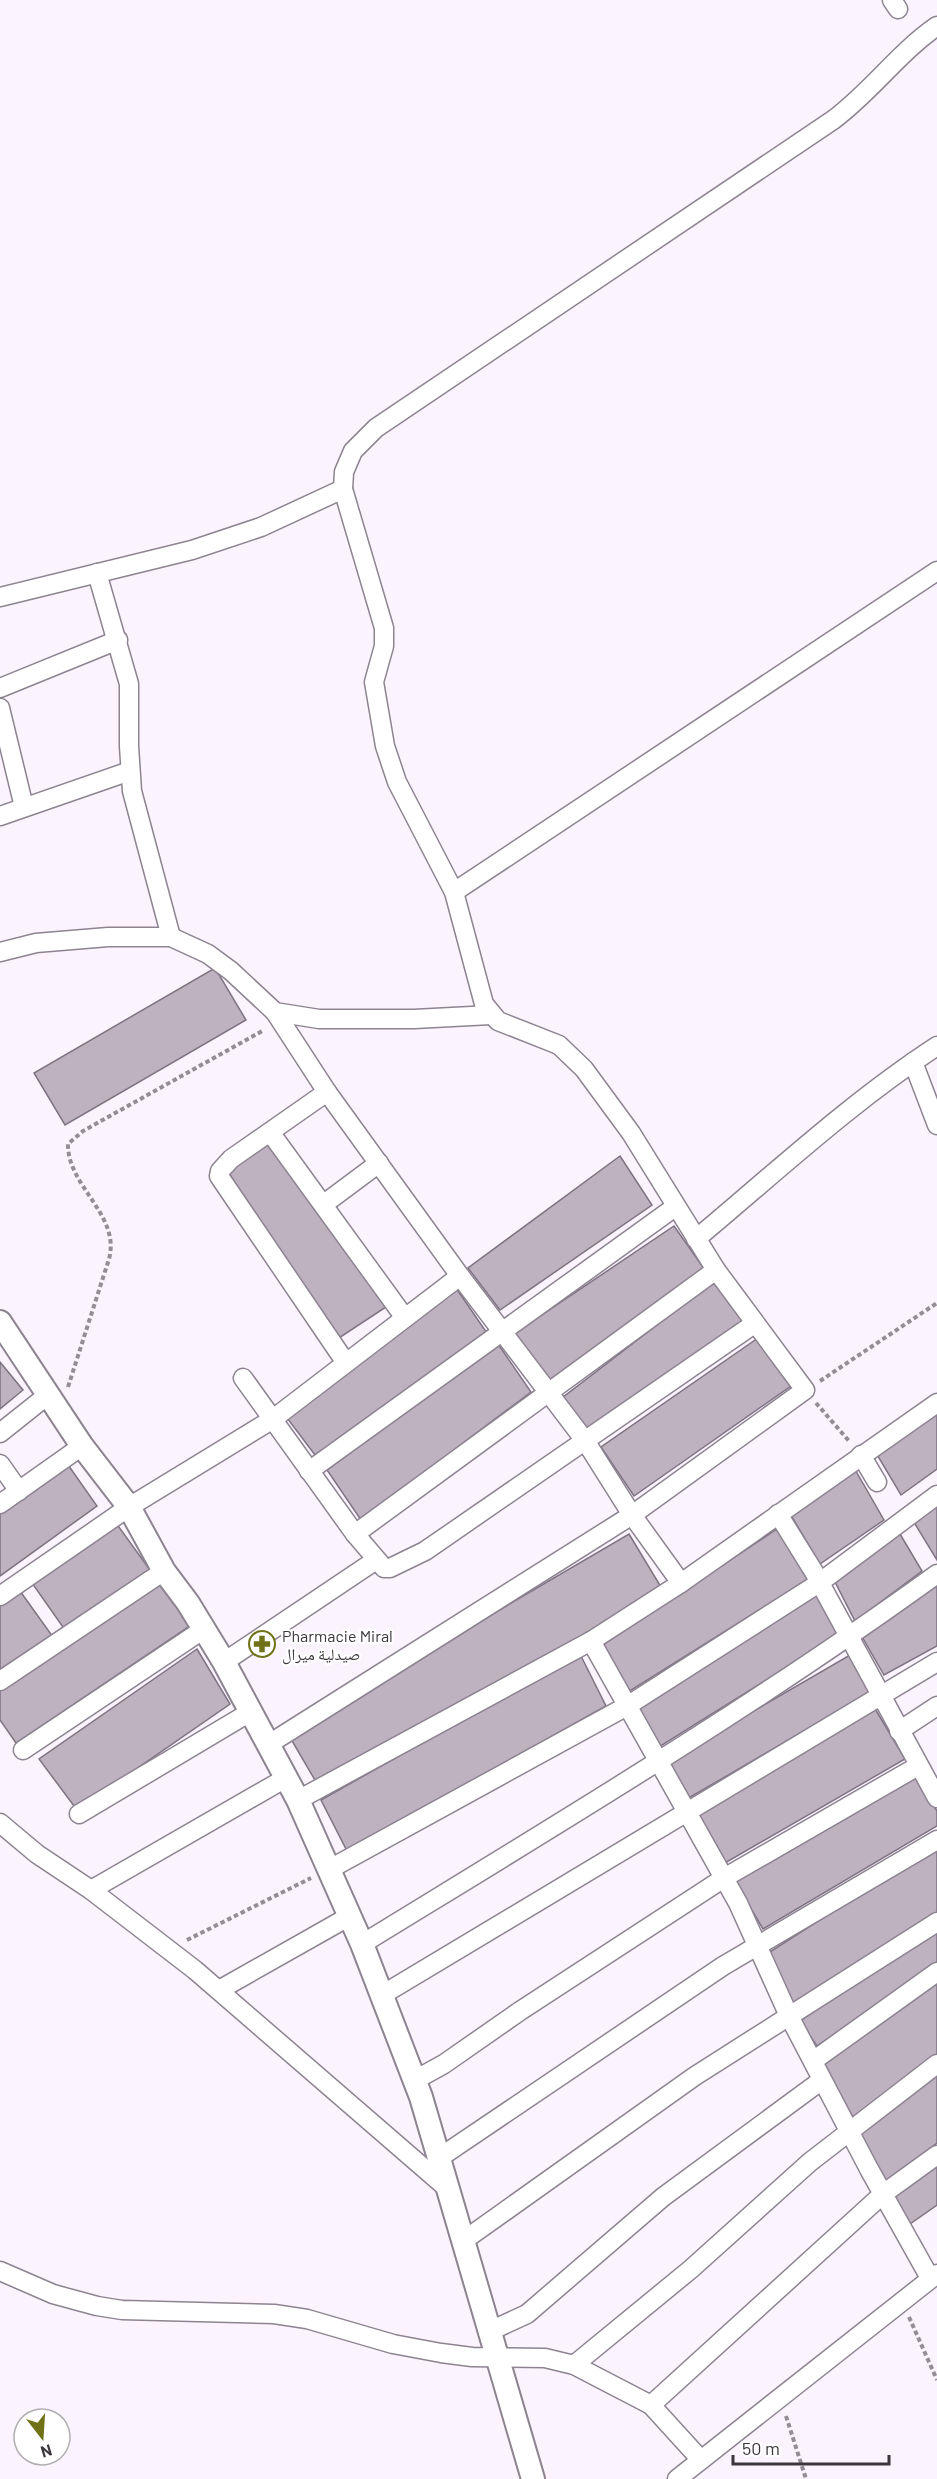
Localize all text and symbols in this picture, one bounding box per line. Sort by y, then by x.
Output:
place label: Pharmacie Miral صيدلية ميرال [282,1626,393,1665]
pharmacy icon: Pharmacie Miral صيدلية ميرال [247,1629,277,1659]
north arrow [12,2407,72,2467]
scale bar [733,2428,889,2466]
text: 50 m [742,2437,780,2459]
text: N [39,2441,54,2462]

